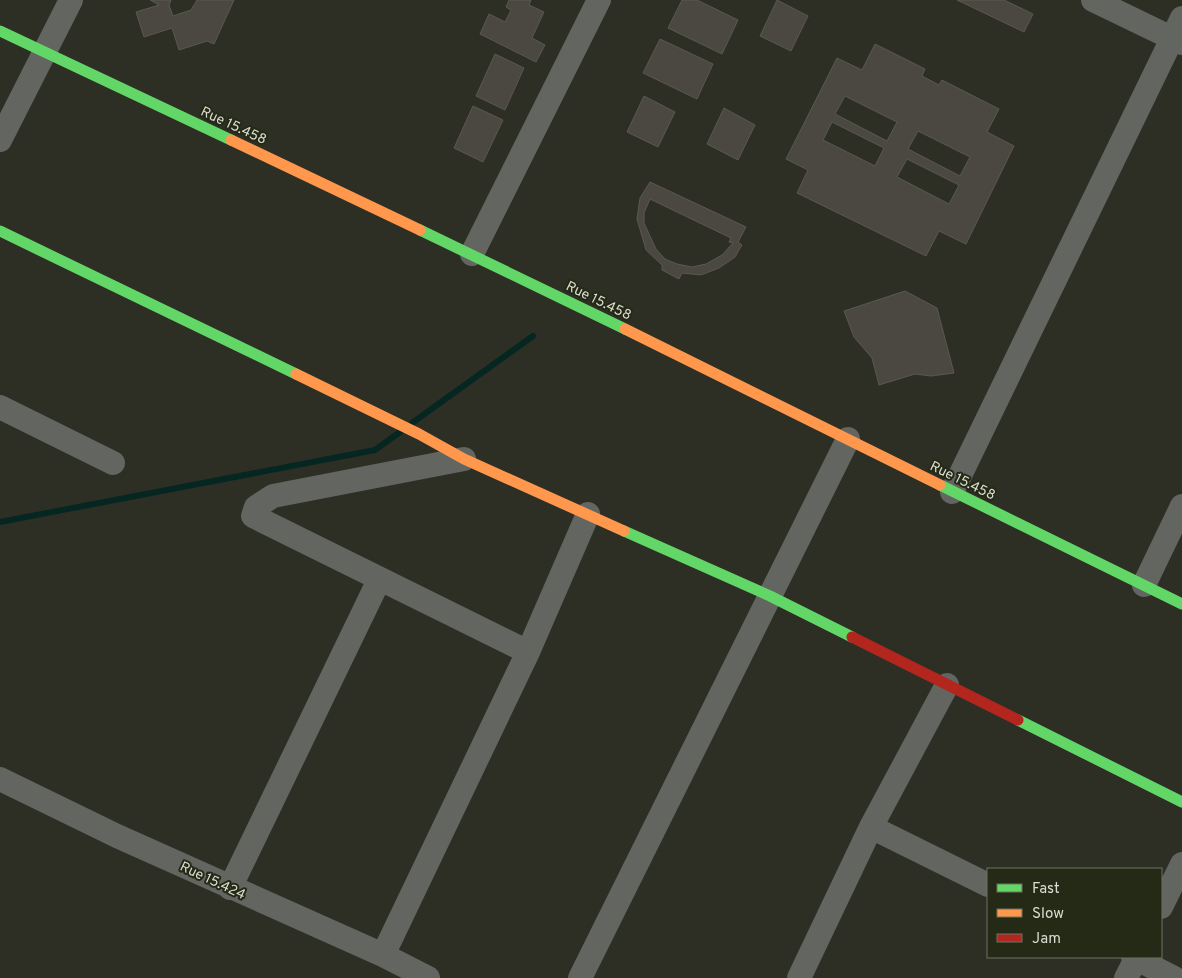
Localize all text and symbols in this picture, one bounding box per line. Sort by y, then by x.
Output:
street label: Rue 15.458 [198,104,269,149]
street label: Rue 15.458 [563,278,634,324]
street label: Rue 15.458 [927,458,998,504]
street label: Rue 15.424 [177,859,248,904]
legend [987,868,1162,958]
text: Fast [1032,880,1060,899]
text: Slow [1032,905,1064,924]
text: Jam [1032,930,1061,949]

